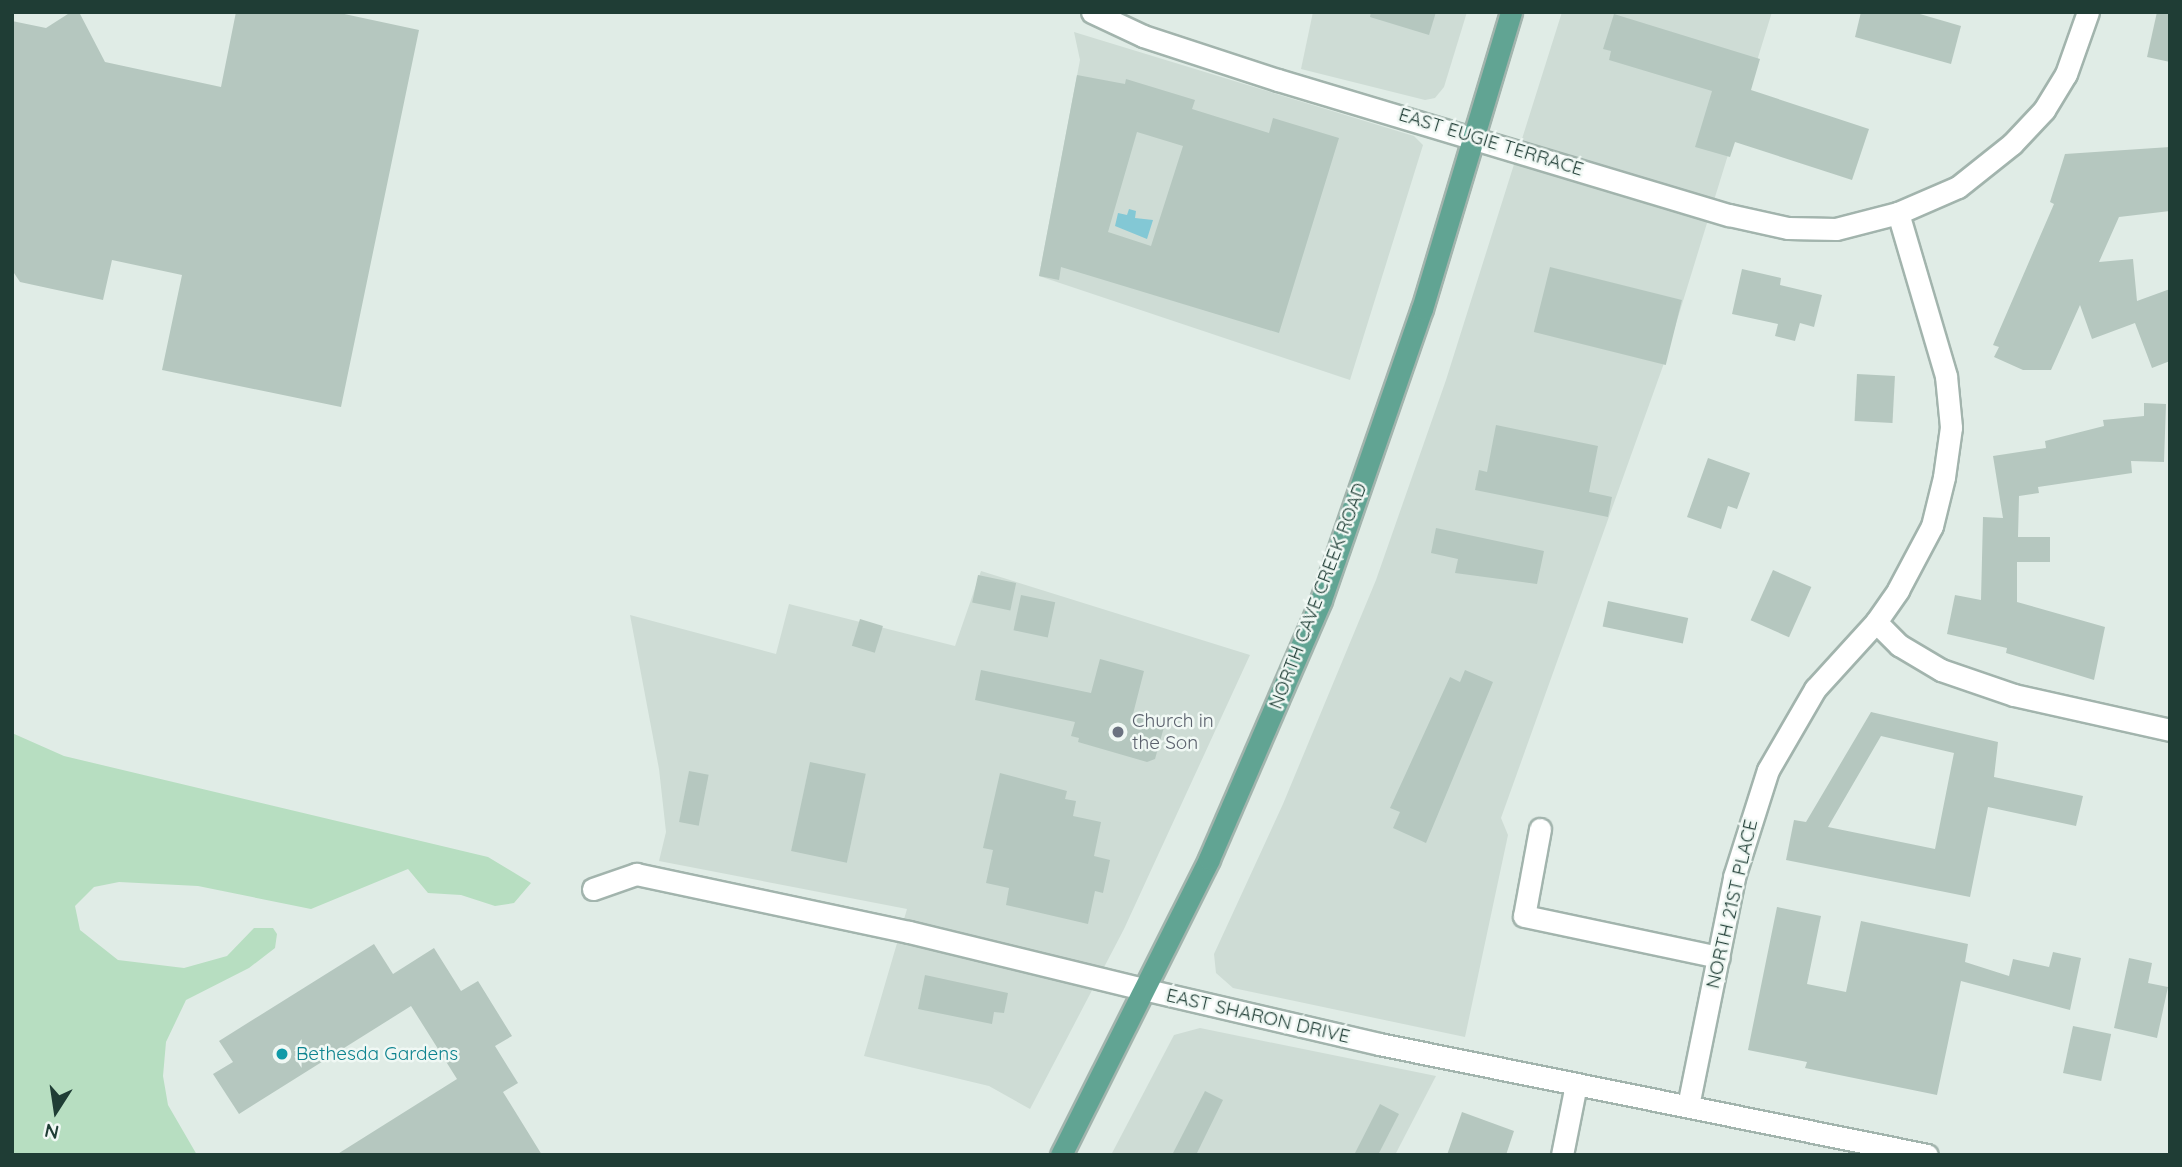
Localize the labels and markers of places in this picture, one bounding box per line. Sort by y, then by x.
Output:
place label: Church in the Son [1132,710,1214,754]
marker: Church in the Son [1110,724,1126,740]
place label: Bethesda Gardens [296,1043,458,1065]
marker: Bethesda Gardens [274,1046,290,1062]

